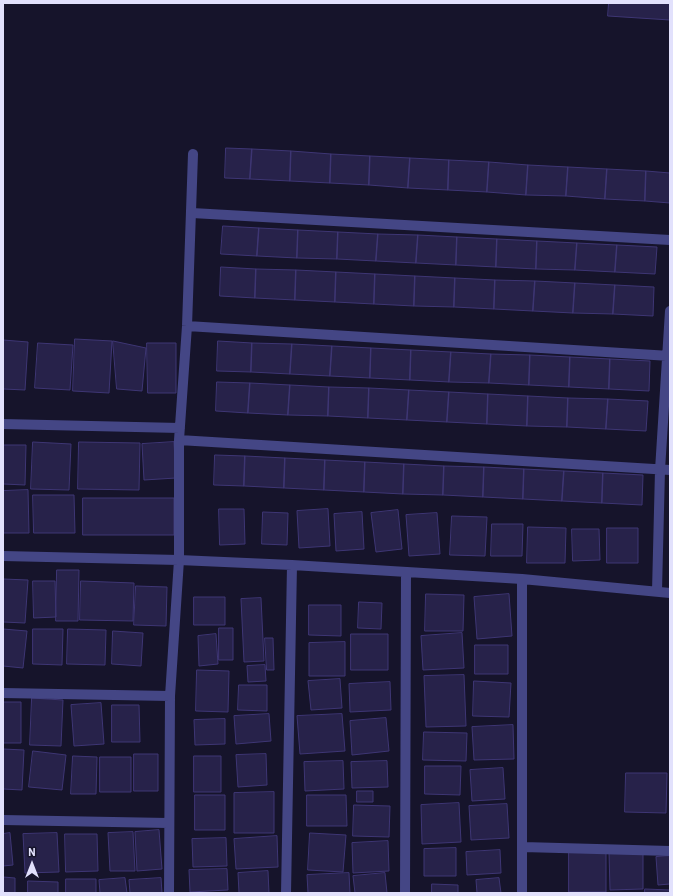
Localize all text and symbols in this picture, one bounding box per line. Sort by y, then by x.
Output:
north arrow [12,844,52,884]
text: N [28,845,36,858]

